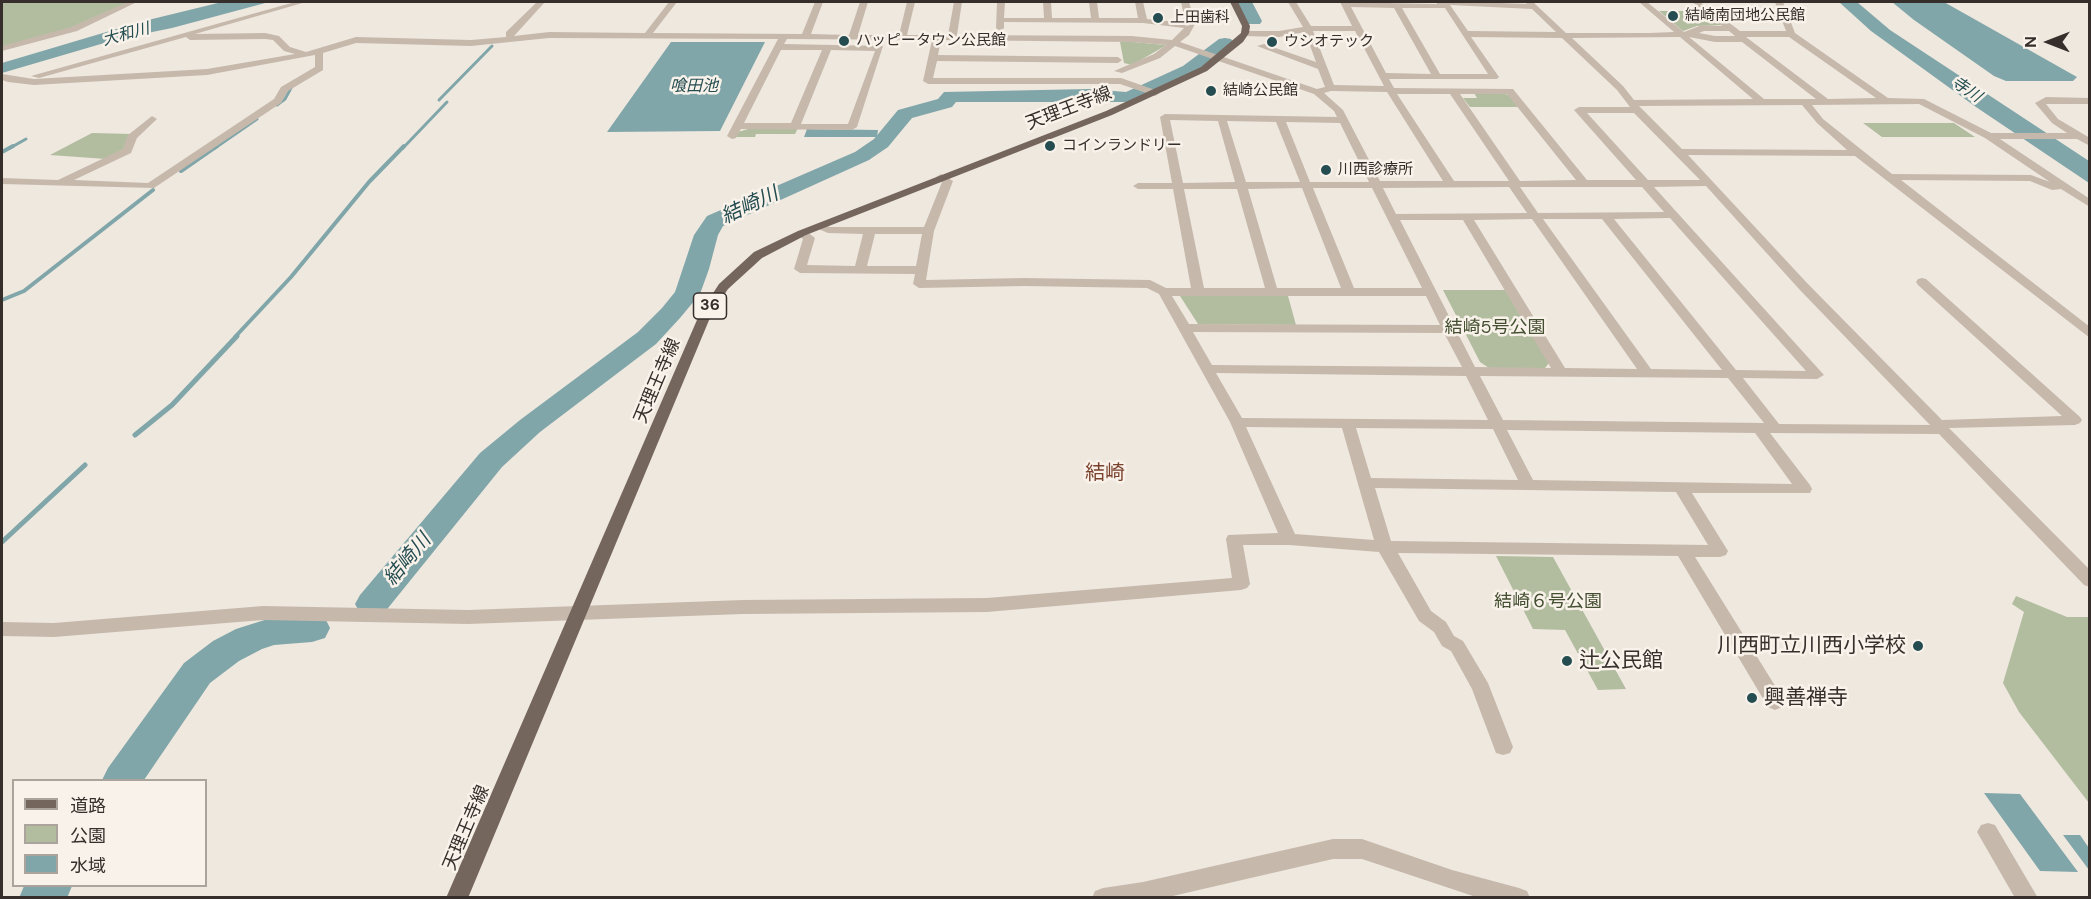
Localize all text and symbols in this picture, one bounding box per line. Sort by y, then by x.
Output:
place label: 結崎南団地公民館 [1685,7,1805,25]
place label: 上田歯科 [1170,9,1230,27]
marker: 結崎南団地公民館 [1666,9,1680,23]
marker: 上田歯科 [1151,11,1165,25]
north arrow [2019,12,2079,72]
water label: 大和川 [100,20,152,50]
place label: ハッピータウン公民館 [856,32,1006,50]
place label: ウシオテック [1284,33,1374,51]
marker: ハッピータウン公民館 [837,34,851,48]
marker: ウシオテック [1265,35,1279,49]
text: N [2020,36,2041,48]
water label: 寺川 [1947,73,1985,107]
water label: 喰田池 [670,77,718,97]
place label: 結崎公民館 [1223,82,1298,100]
street label: 天理王寺線 [1023,83,1115,135]
marker: 結崎公民館 [1204,84,1218,98]
place label: コインランドリー [1062,137,1182,155]
marker: コインランドリー [1043,139,1057,153]
place label: 川西診療所 [1338,161,1413,179]
marker: 川西診療所 [1319,163,1333,177]
water label: 結崎川 [718,182,782,230]
road number: 36 [694,293,726,319]
park label: 結崎5号公園 [1445,317,1545,339]
street label: 天理王寺線 [630,335,686,427]
district label: 結崎 [1085,462,1125,486]
water label: 結崎川 [380,529,436,591]
park label: 結崎６号公園 [1494,591,1602,613]
place label: 川西町立川西小学校 [1717,633,1906,659]
marker: 川西町立川西小学校 [1911,639,1925,653]
place label: 辻公民館 [1579,648,1663,674]
marker: 辻公民館 [1560,654,1574,668]
place label: 興善禅寺 [1764,685,1848,711]
marker: 興善禅寺 [1745,691,1759,705]
legend [12,779,207,887]
street label: 天理王寺線 [439,782,495,874]
text: 道路 [70,794,106,818]
text: 公園 [70,824,106,848]
text: 水域 [70,854,106,878]

